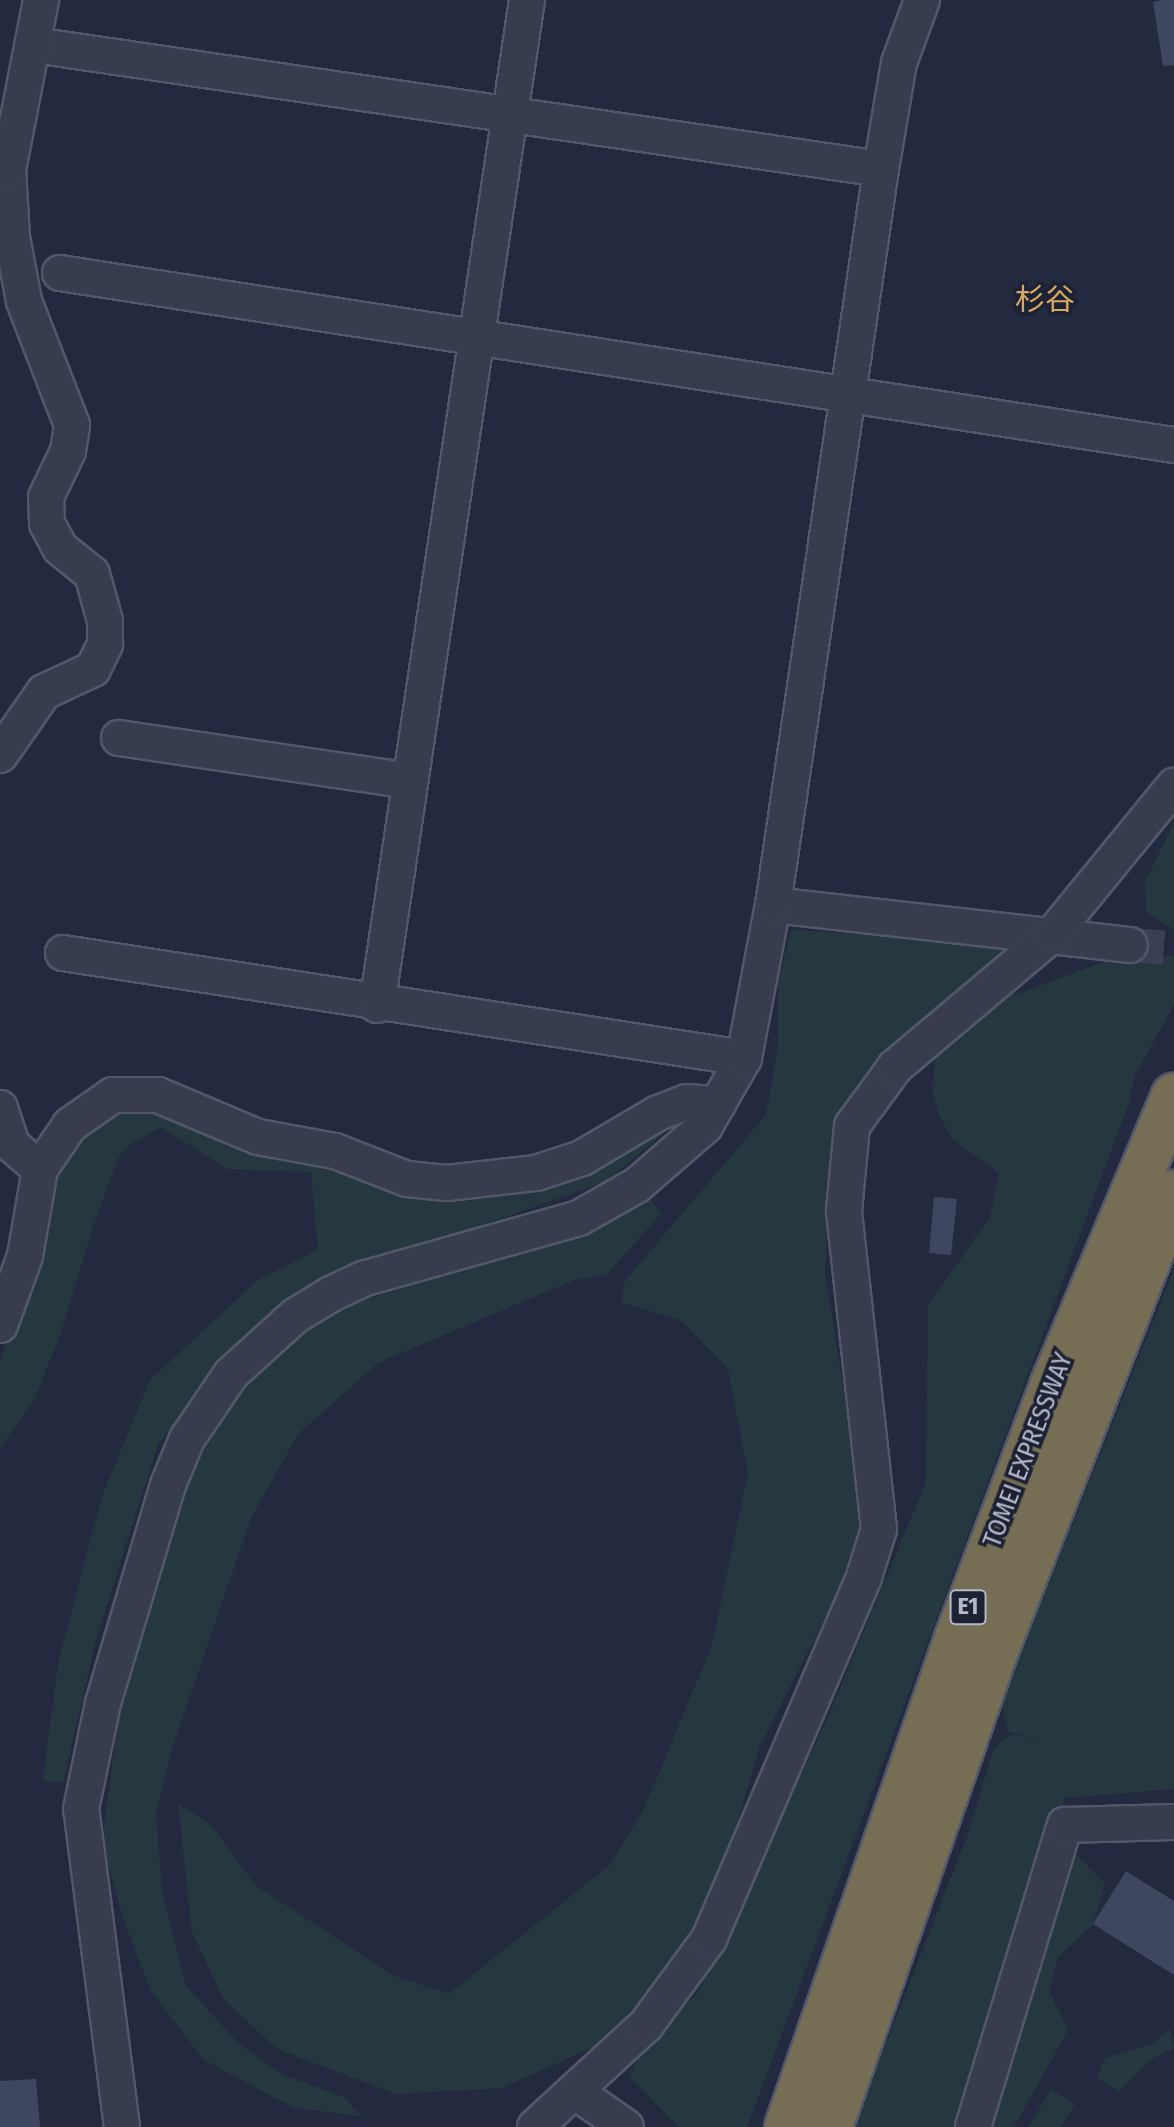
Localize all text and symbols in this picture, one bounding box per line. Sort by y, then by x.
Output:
district label: 杉谷 [1015,282,1075,318]
street label: TOMEI EXPRESSWAY [977,1348,1079,1552]
road number: E1 [948,1587,988,1627]

